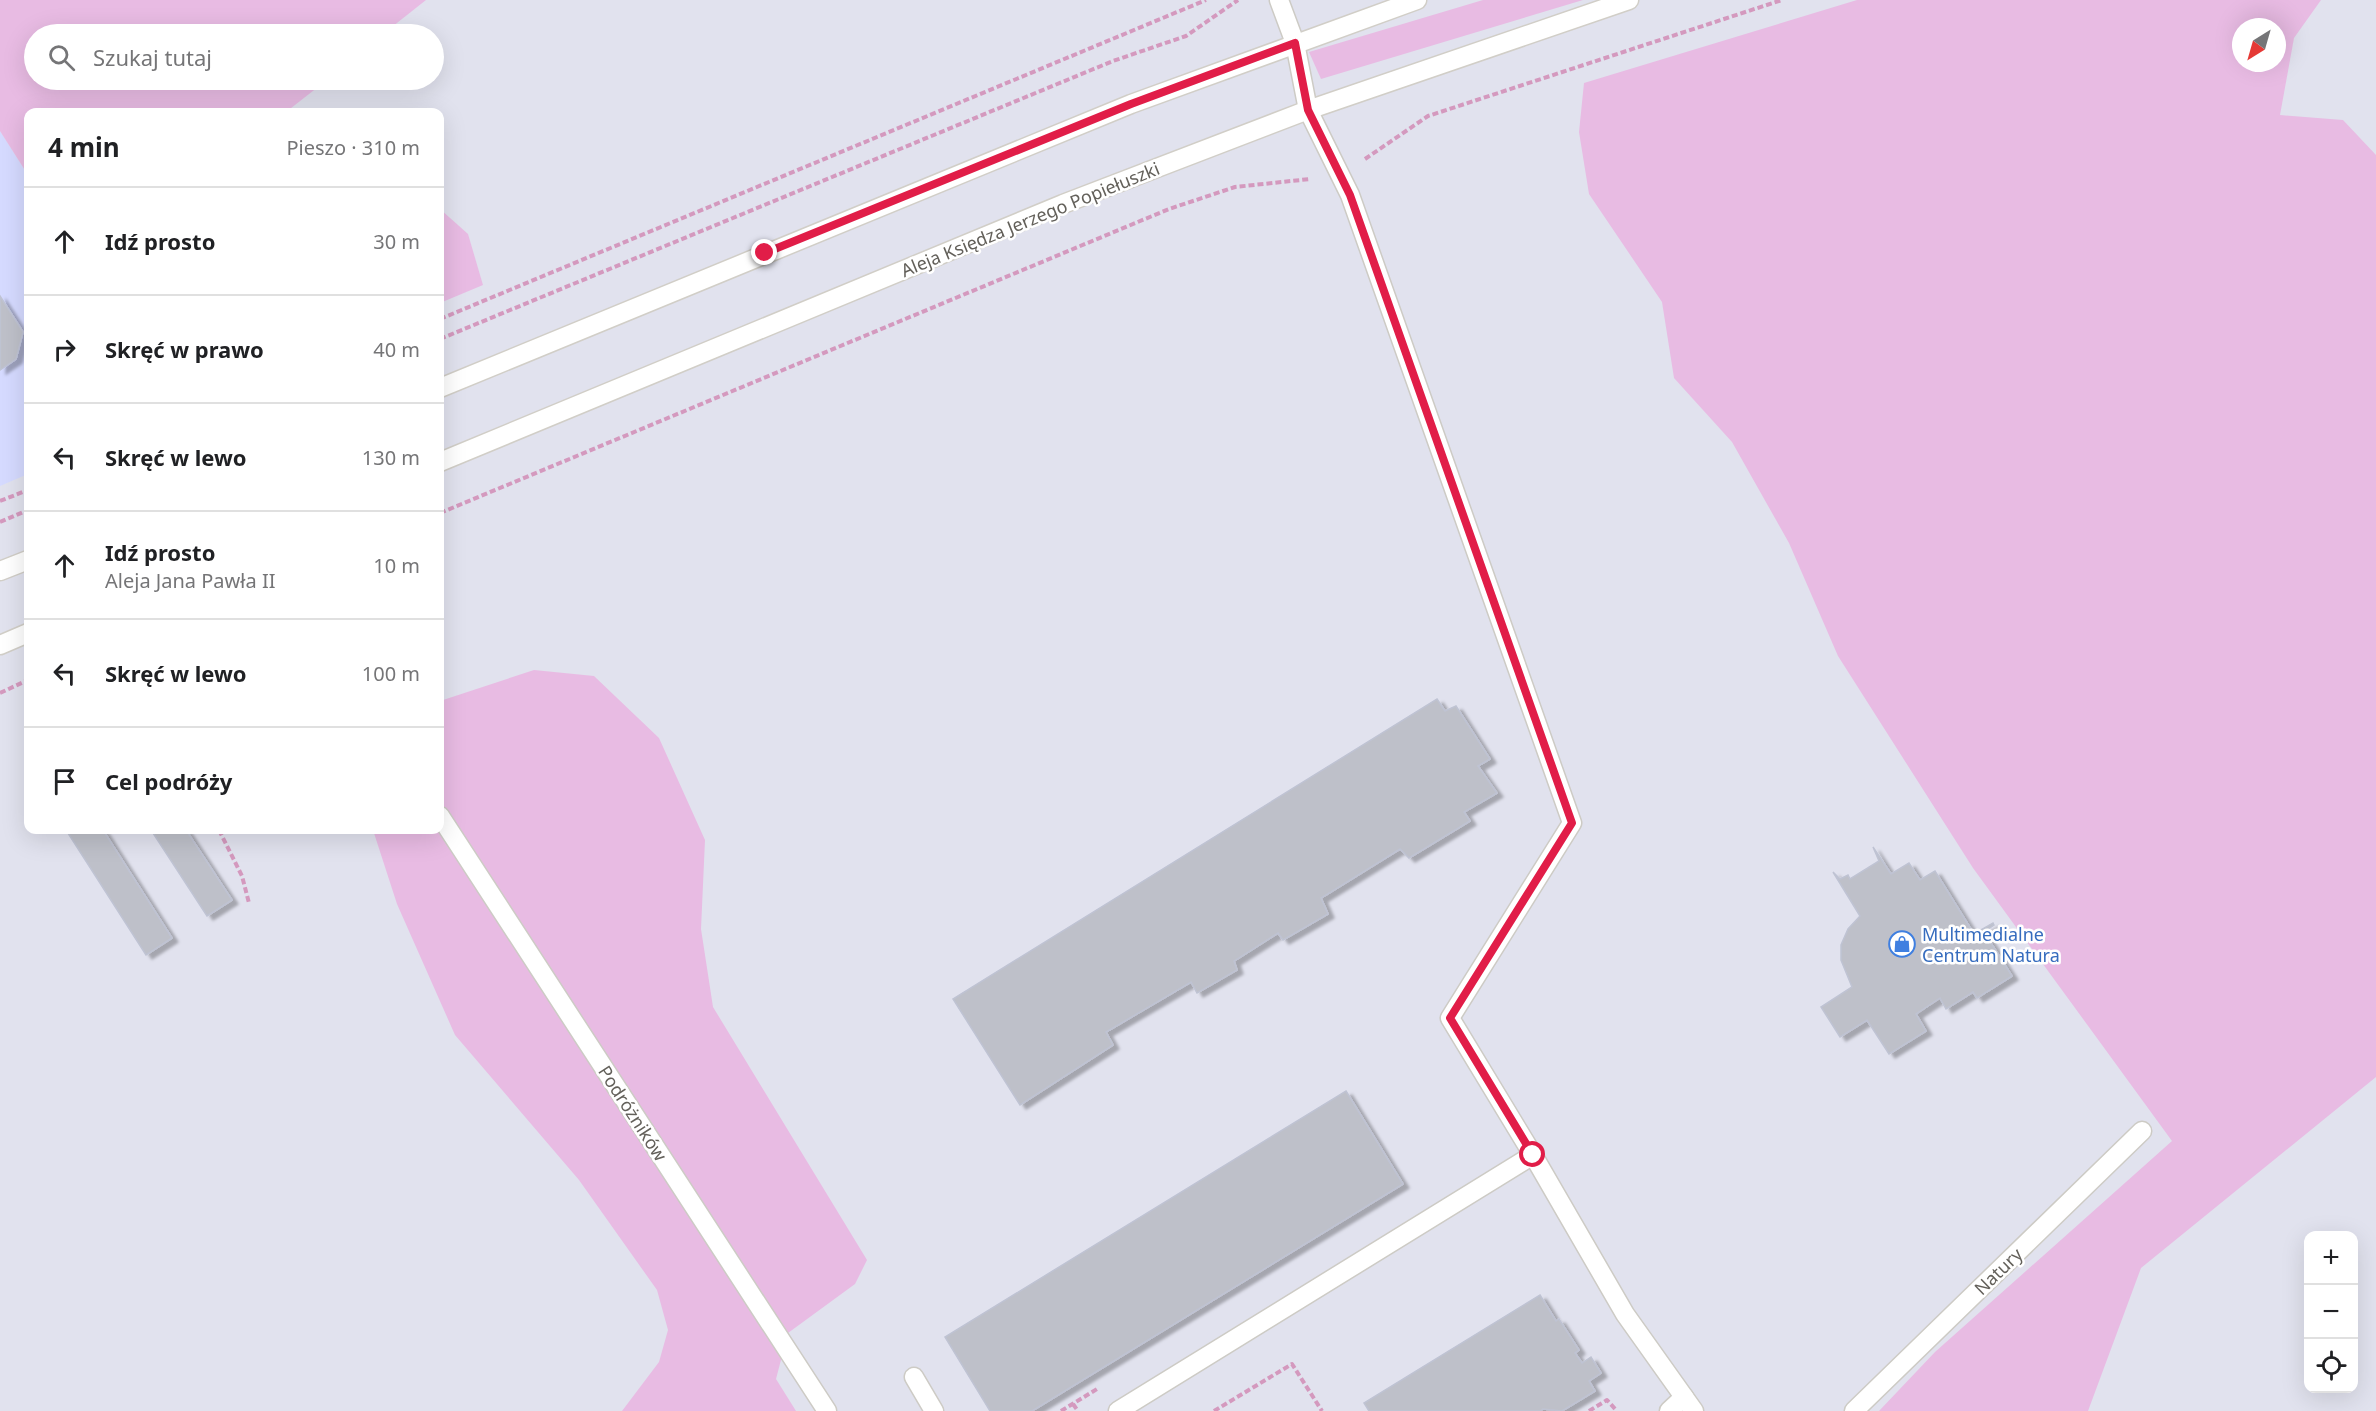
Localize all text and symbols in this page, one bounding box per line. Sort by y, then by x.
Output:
north arrow [2232,18,2286,72]
search box [24,24,444,90]
icon: search [45,41,78,74]
text: Szukaj tutaj [93,42,212,72]
text: 4 min [48,129,120,165]
text: Pieszo · 310 m [286,134,420,161]
street label: Aleja Księdza Jerzego Popiełuszki [897,156,1163,282]
icon: ahead [48,225,81,258]
text: Idź prosto [105,226,215,256]
text: 30 m [373,228,420,255]
route end [751,239,777,265]
icon: right [48,333,81,366]
text: Skręć w prawo [105,334,264,364]
text: 40 m [373,336,420,363]
icon: left [48,441,81,474]
text: Skręć w lewo [105,442,247,472]
text: 130 m [362,444,420,471]
text: Idź prosto [105,537,215,567]
icon: ahead [48,549,81,582]
text: 10 m [373,552,420,579]
text: Aleja Jana Pawła II [105,567,275,594]
icon: left [48,657,81,690]
text: Skręć w lewo [105,658,247,688]
text: 100 m [362,660,420,687]
icon: arrive [48,765,81,798]
text: Cel podróży [105,766,232,796]
place label: Multimedialne Centrum Natura [1922,922,2060,967]
shop icon: Multimedialne Centrum Natura [1887,929,1917,959]
street label: Podróżników [593,1061,673,1165]
route start [1519,1141,1545,1167]
map controls [2304,1231,2358,1393]
button: + [2304,1231,2358,1285]
street label: Natury [1969,1242,2028,1300]
button: − [2304,1285,2358,1339]
button: locate [2304,1339,2358,1393]

